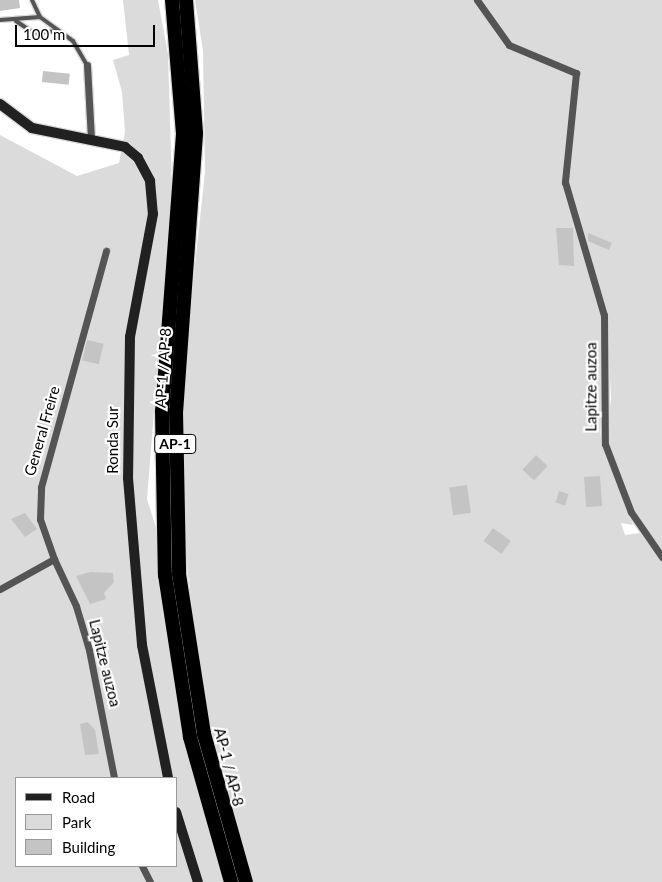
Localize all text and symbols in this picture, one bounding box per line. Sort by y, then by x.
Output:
scale bar [18,15,158,47]
text: 100 m [23,25,65,43]
street label: AP-1 / AP-8 [151,327,175,409]
street label: Lapitze auzoa [582,342,600,432]
street label: General Freire [21,384,63,478]
street label: Ronda Sur [104,406,122,474]
road number: AP-1 [154,432,196,456]
street label: Lapitze auzoa [85,617,125,709]
street label: AP-1 / AP-8 [211,726,247,808]
legend [15,777,178,867]
text: Road [62,788,95,806]
text: Park [62,813,91,831]
text: Building [62,838,115,856]

